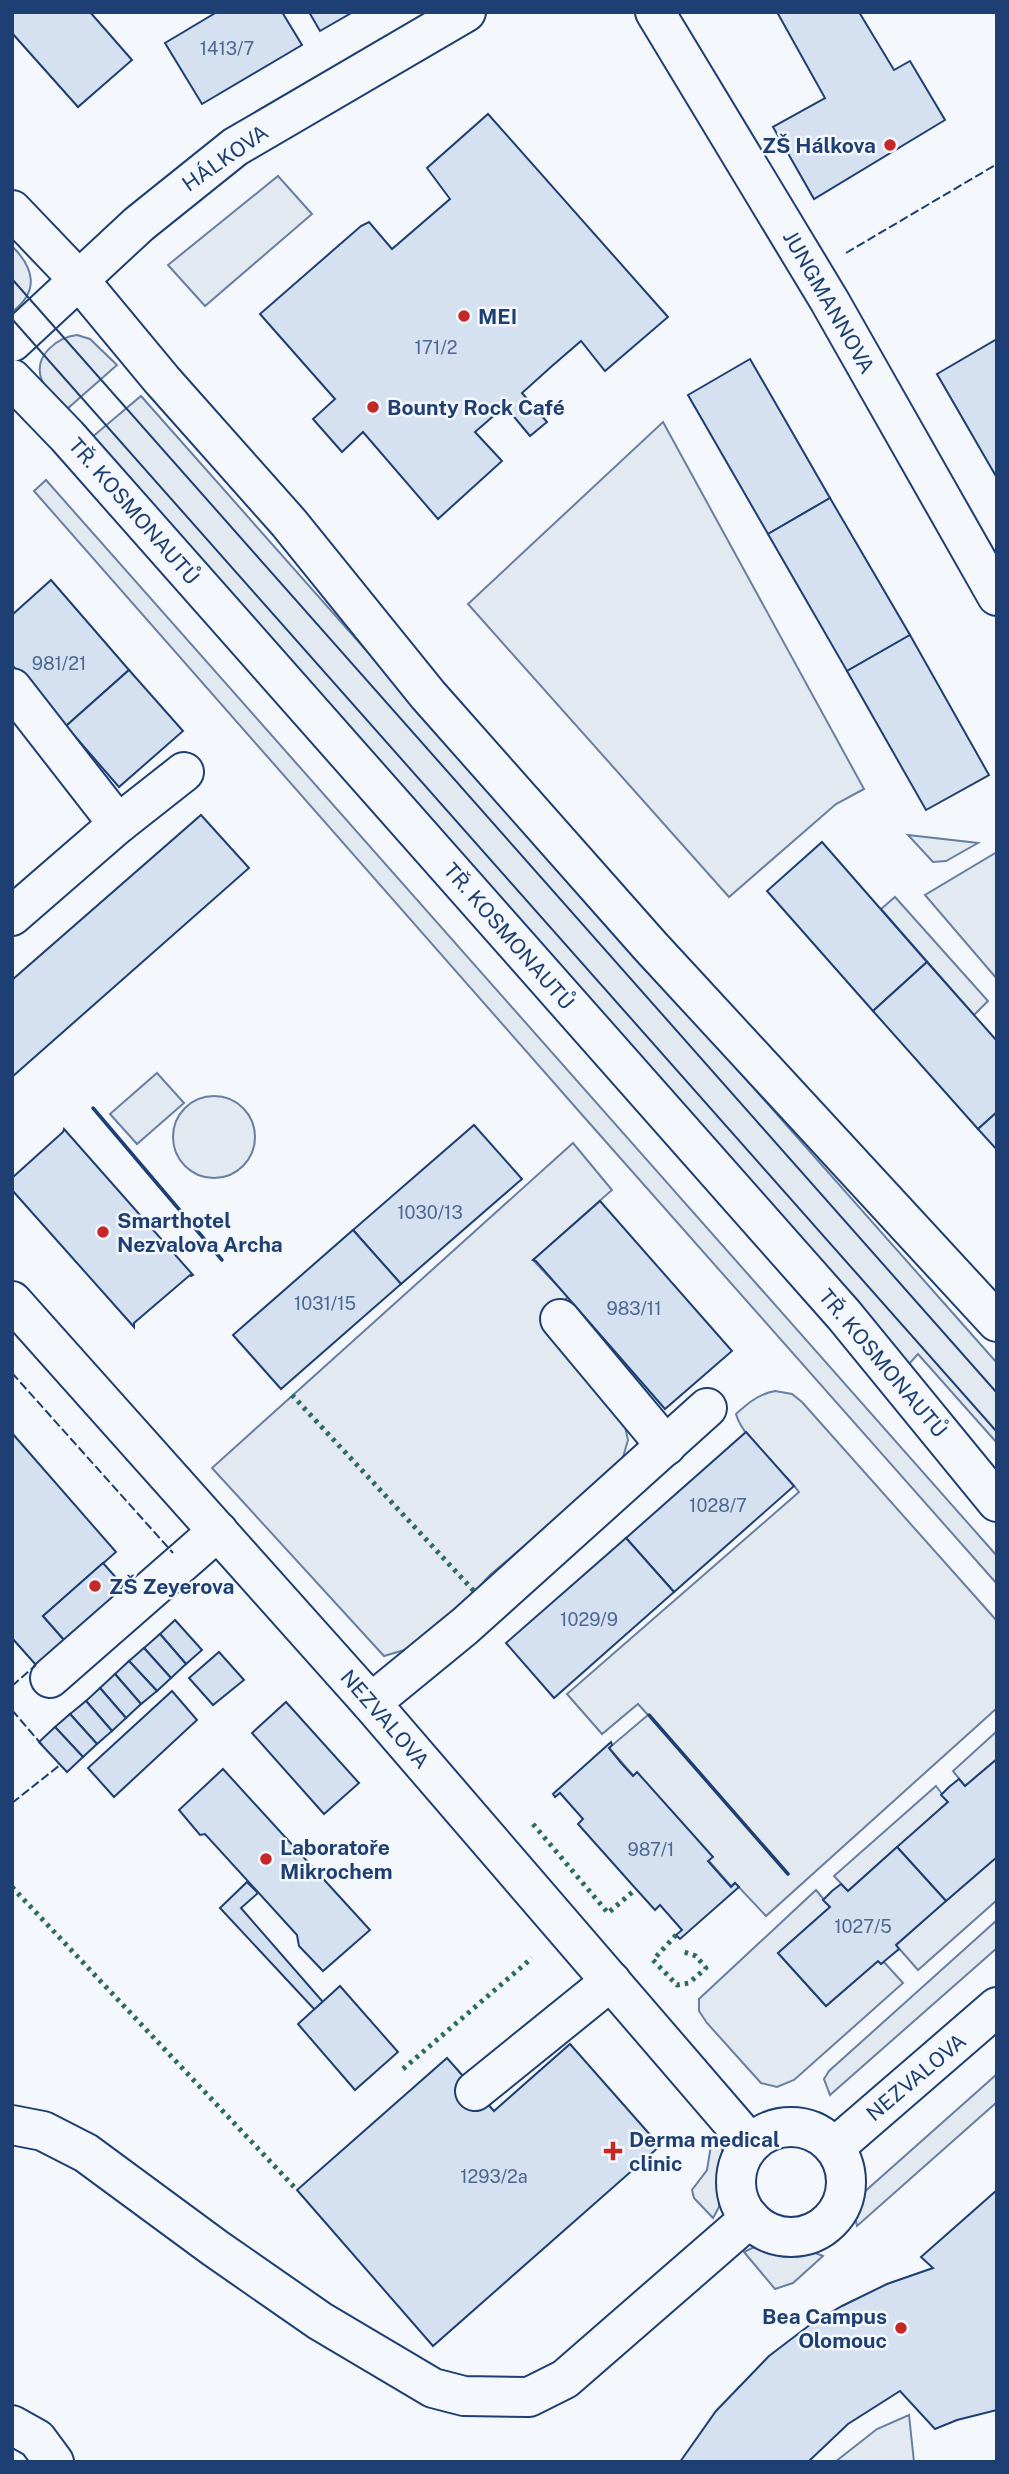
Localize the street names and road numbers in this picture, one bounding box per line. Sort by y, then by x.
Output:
street label: HÁLKOVA [177,119,273,197]
street label: JUNGMANNOVA [778,226,880,378]
street label: TŘ. KOSMONAUTŮ [64,432,205,589]
street label: TŘ. KOSMONAUTŮ [439,857,580,1014]
street label: TŘ. KOSMONAUTŮ [814,1283,953,1442]
street label: NEZVALOVA [335,1665,435,1774]
street label: NEZVALOVA [861,2028,971,2126]

